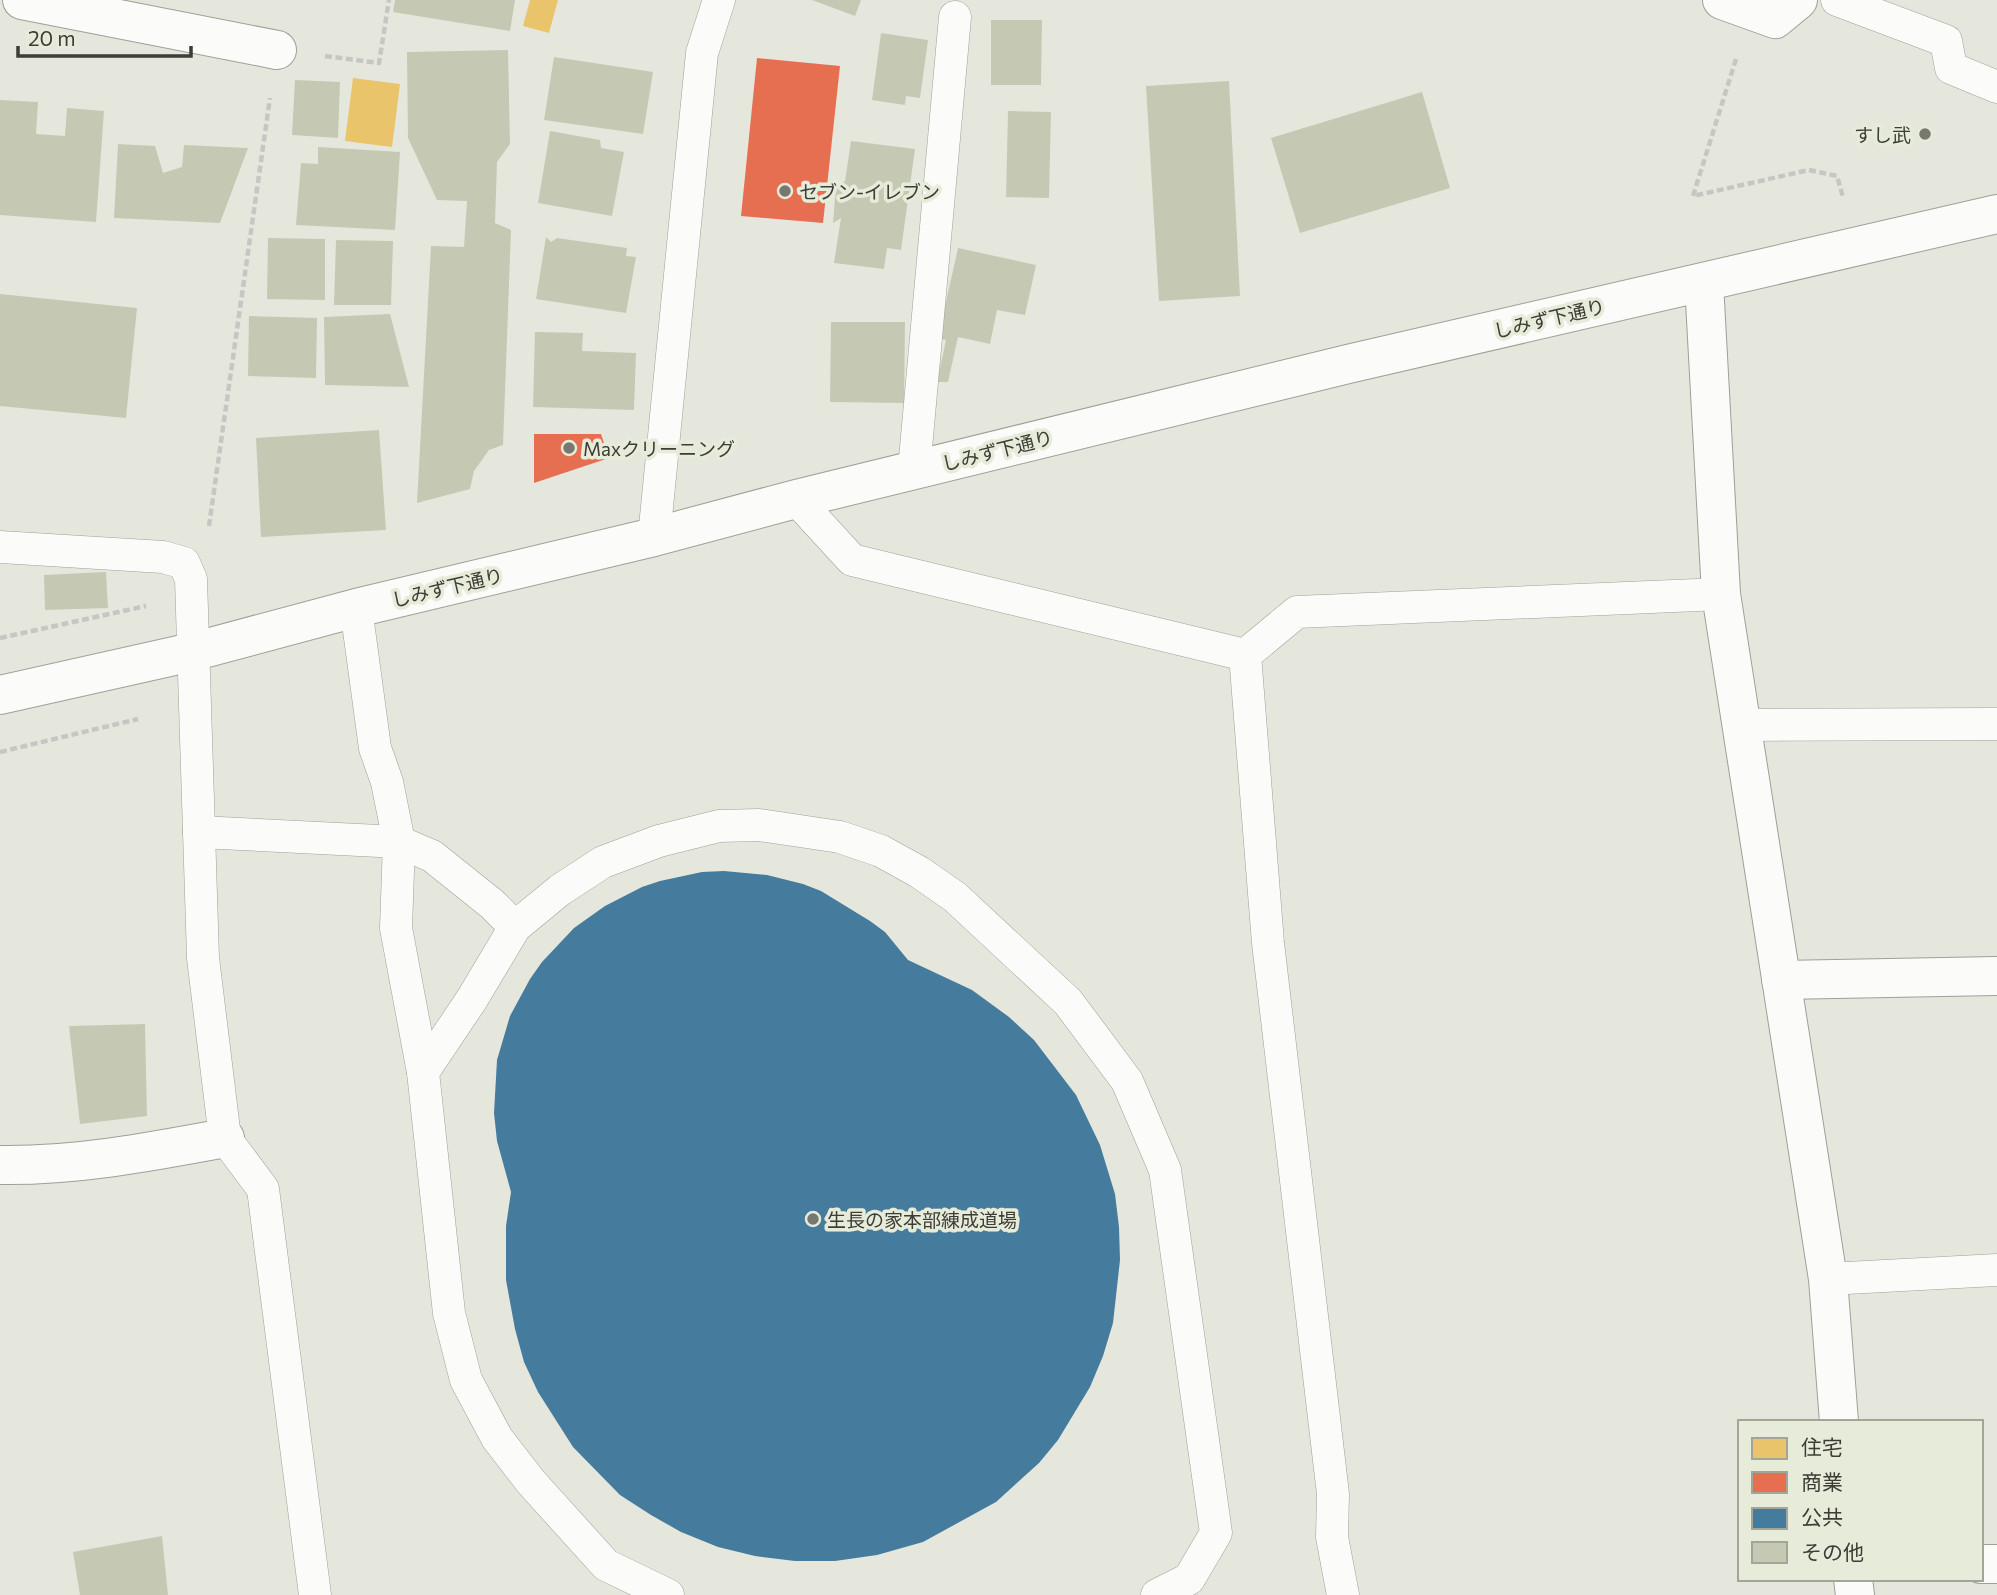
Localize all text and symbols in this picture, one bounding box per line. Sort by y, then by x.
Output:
scale bar [18,14,191,58]
text: 20 m [28,25,76,50]
place label: すし武 [1854,123,1911,146]
marker: すし武 [1917,126,1933,142]
place label: セブン-イレブン [799,180,940,203]
marker: セブン-イレブン [777,183,793,199]
street label: しみず下通り [1491,294,1607,342]
street label: しみず下通り [939,425,1055,475]
place label: Maxクリーニング [583,437,735,460]
marker: Maxクリーニング [561,440,577,456]
street label: しみず下通り [389,563,505,611]
place label: 生長の家本部練成道場 [827,1208,1017,1231]
marker: 生長の家本部練成道場 [805,1211,821,1227]
legend [1738,1420,1983,1581]
text: 住宅 [1801,1434,1843,1459]
text: 商業 [1801,1469,1843,1494]
text: 公共 [1801,1504,1843,1529]
text: その他 [1801,1539,1864,1564]

